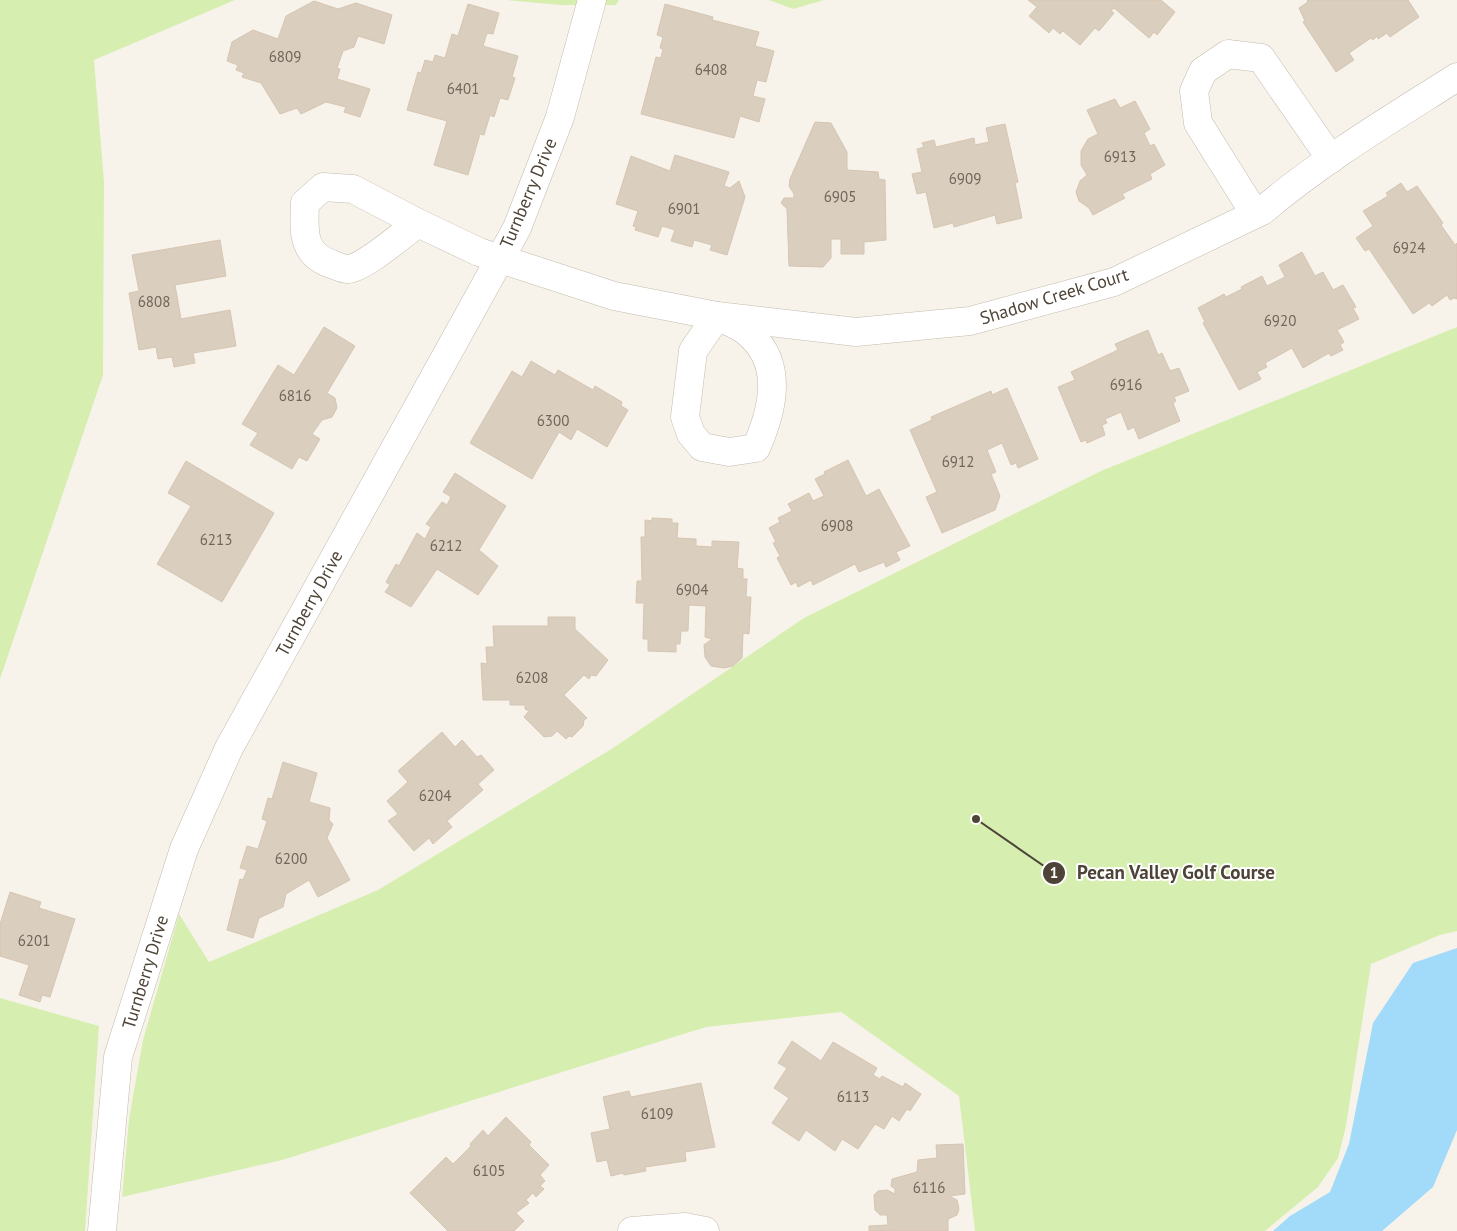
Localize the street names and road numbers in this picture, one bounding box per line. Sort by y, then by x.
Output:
street label: Turnberry Drive [494,134,562,252]
street label: Shadow Creek Court [977,263,1131,329]
street label: Turnberry Drive [270,546,348,660]
street label: Turnberry Drive [117,912,173,1032]

